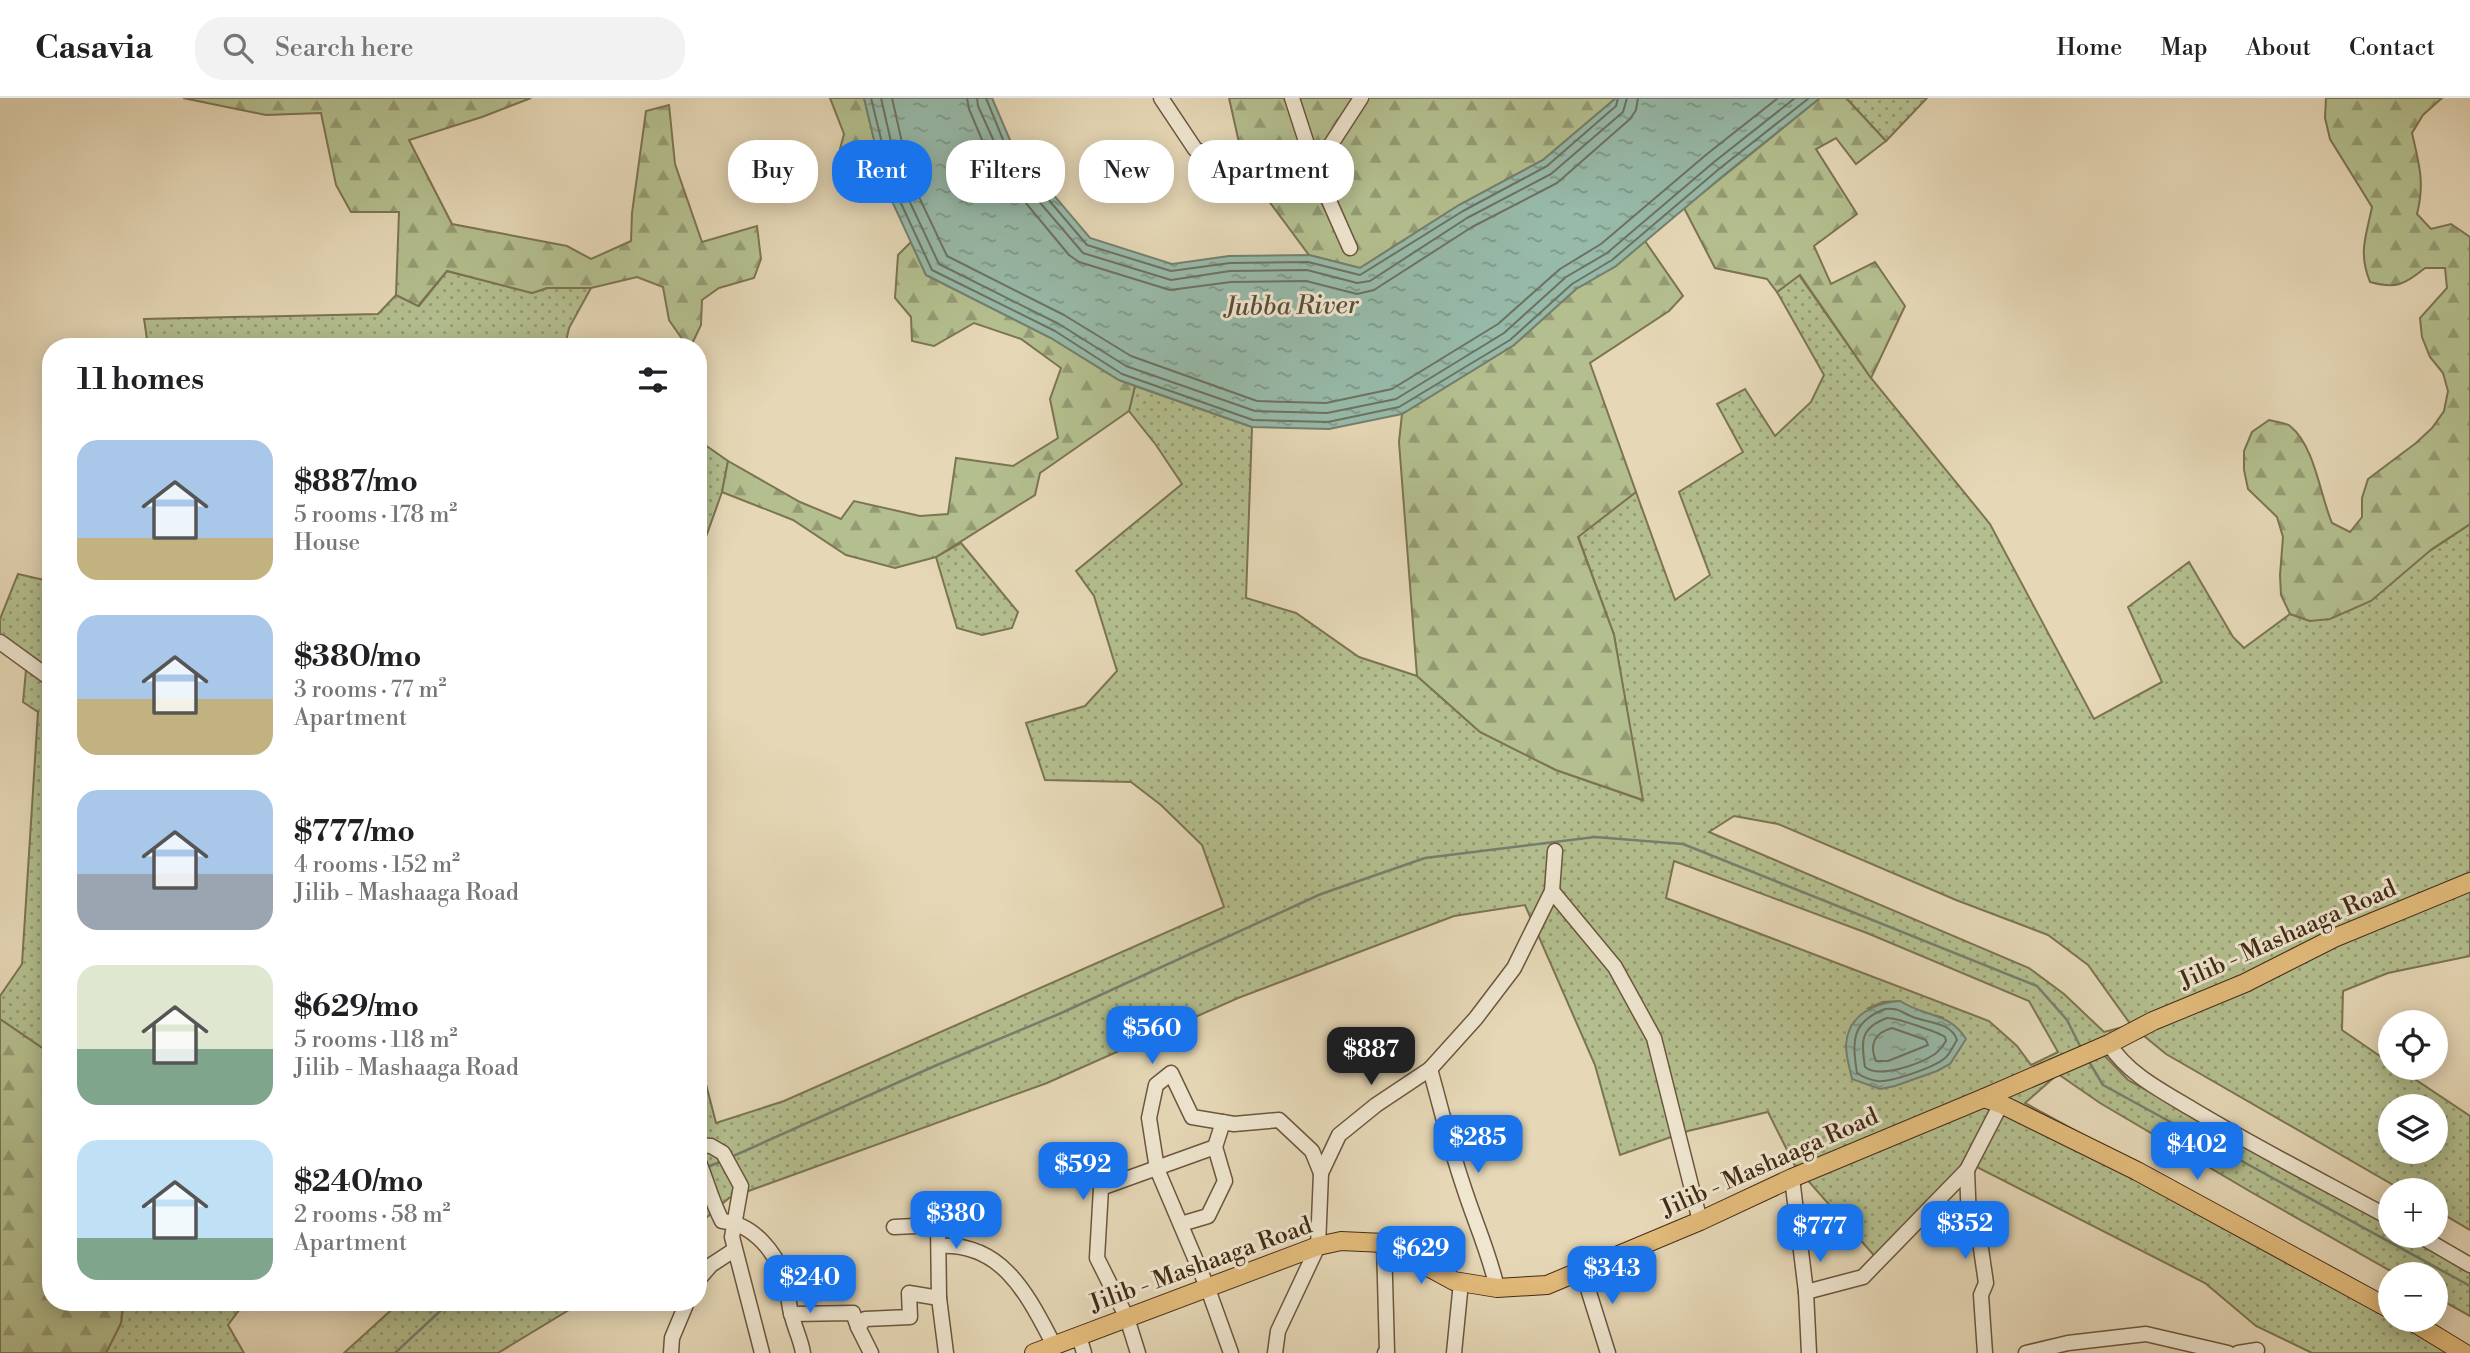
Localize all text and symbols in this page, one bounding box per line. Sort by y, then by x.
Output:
search box [195,17,685,80]
text: Casavia [35,28,153,69]
icon: search [219,29,257,67]
text: Search here [275,32,414,64]
text: Home [2057,33,2122,63]
text: Map [2160,33,2208,63]
text: About [2246,33,2311,63]
text: Contact [2349,33,2435,63]
chip: Buy [728,140,818,203]
chip: Rent [832,140,932,203]
chip: Filters [946,140,1065,203]
chip: New [1079,140,1174,203]
chip: Apartment [1188,140,1354,203]
water label: Jubba River [1222,289,1360,323]
text: 11 homes [77,361,204,399]
icon: filters [634,361,672,399]
text: $887/mo [294,463,418,501]
icon: home [133,468,217,552]
text: 5 rooms · 178 m² [294,501,457,529]
text: House [294,529,360,557]
text: $380/mo [294,638,421,676]
icon: home [133,643,217,727]
text: 3 rooms · 77 m² [294,676,447,704]
text: Apartment [294,704,407,732]
text: $777/mo [294,813,415,851]
icon: home [133,818,217,902]
text: 4 rooms · 152 m² [294,851,460,879]
street label: Jilib - Mashaaga Road [2174,873,2402,997]
text: Jilib - Mashaaga Road [294,879,519,907]
text: $629/mo [294,988,419,1026]
icon: home [133,993,217,1077]
pin: $560 [1111,1006,1193,1066]
map controls [2378,1010,2448,1332]
button: locate [2378,1010,2448,1080]
text: $560 [1122,1015,1182,1043]
text: 5 rooms · 118 m² [294,1026,458,1054]
pin: $887 [1330,1028,1412,1087]
text: $887 [1343,1036,1399,1064]
text: Jilib - Mashaaga Road [294,1054,519,1082]
button: layers [2378,1094,2448,1164]
street label: Jilib - Mashaaga Road [1656,1101,1884,1225]
pin: $285 [1437,1116,1519,1175]
pin: $402 [2156,1122,2238,1182]
text: $285 [1450,1124,1506,1152]
text: $402 [2167,1131,2227,1159]
pin: $592 [1042,1142,1124,1202]
text: $592 [1055,1151,1111,1179]
text: $240/mo [294,1163,423,1201]
icon: home [133,1168,217,1252]
button: + [2378,1178,2448,1248]
pin: $380 [915,1192,997,1251]
text: $380 [927,1200,985,1228]
text: 2 rooms · 58 m² [294,1201,451,1229]
pin: $352 [1924,1202,2006,1261]
pin: $777 [1779,1204,1861,1264]
text: $352 [1937,1210,1993,1238]
street label: Jilib - Mashaaga Road [1085,1211,1317,1320]
text: $777 [1793,1213,1847,1241]
pin: $629 [1380,1226,1462,1286]
text: Apartment [294,1229,407,1257]
text: $629 [1392,1235,1450,1263]
pin: $343 [1571,1246,1653,1306]
text: $343 [1583,1255,1641,1283]
pin: $240 [769,1256,851,1315]
button: − [2378,1262,2448,1332]
text: $240 [780,1264,840,1292]

